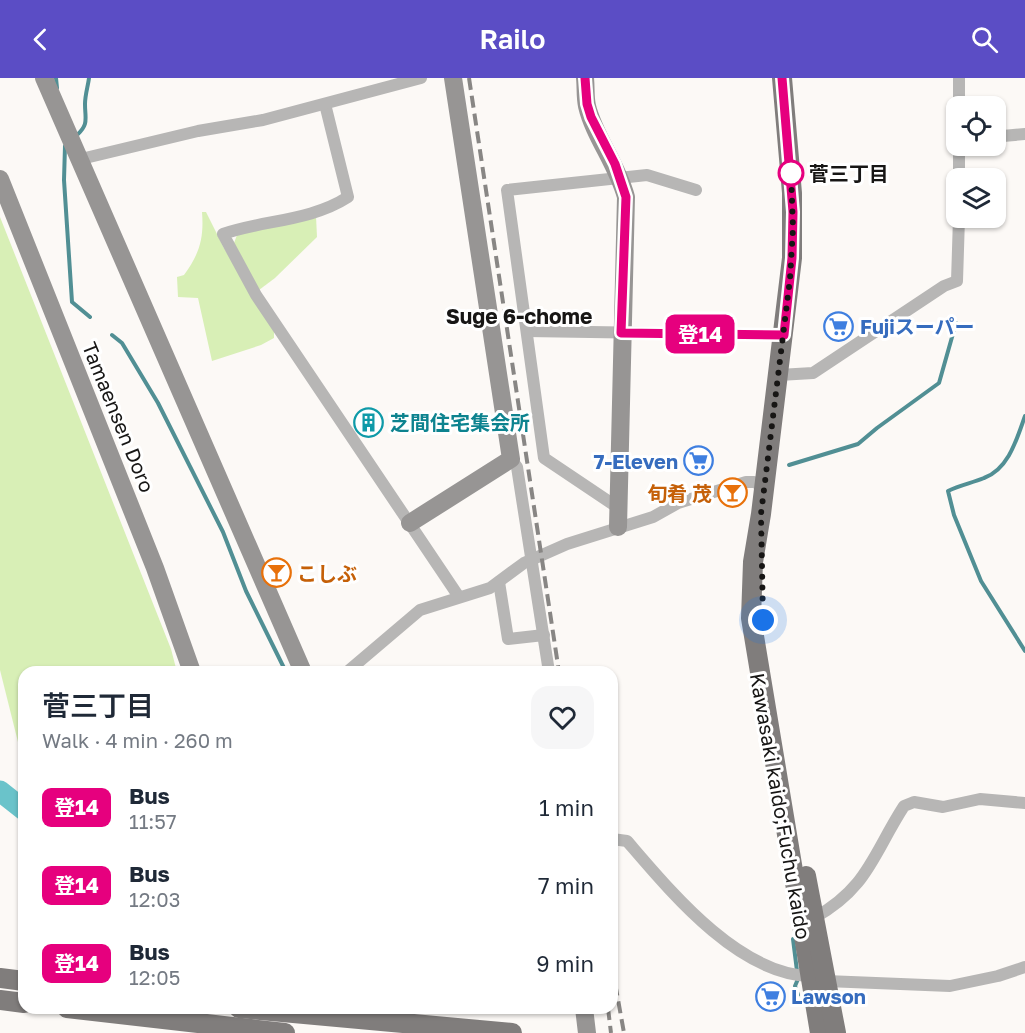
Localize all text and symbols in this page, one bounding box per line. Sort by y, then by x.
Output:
icon: back [24,23,57,56]
text: Railo [480,23,545,55]
icon: search [968,23,1001,56]
map controls [946,96,1006,228]
button: locate [946,96,1006,156]
marker: 菅三丁目 [778,160,804,186]
place label: 菅三丁目 [809,161,889,185]
button: layers [946,168,1006,228]
district label: Suge 6-chome [446,303,592,329]
supermarket icon: Fujiスーパー [823,310,855,342]
line badge: 登14 [666,314,734,354]
place label: Fujiスーパー [860,314,975,338]
text: 登14 [678,321,722,347]
street label: Tamaensen Doro [78,338,160,496]
building icon: 芝間住宅集会所 [353,406,385,438]
place label: 芝間住宅集会所 [390,410,530,434]
supermarket icon: 7-Eleven [683,445,715,477]
place label: 7-Eleven [594,449,678,473]
bar icon: 旬肴 茂 [717,477,749,509]
place label: 旬肴 茂 [647,481,712,505]
bar icon: こしぶ [260,557,292,589]
place label: こしぶ [297,561,357,585]
your location [748,605,778,635]
street label: Kawasaki kaido;Fuchu kaido [746,671,816,941]
button: heart [531,686,594,749]
text: 菅三丁目 [42,689,154,722]
text: Walk · 4 min · 260 m [42,728,233,752]
text: Bus [129,782,170,809]
text: 登14 [54,794,99,820]
text: 1 min [539,794,594,821]
text: 11:57 [129,809,177,833]
text: Bus [129,860,170,887]
text: 登14 [54,872,99,898]
text: 7 min [538,872,594,899]
text: 12:03 [129,887,180,911]
text: Bus [129,938,170,965]
text: 登14 [54,950,99,976]
text: 9 min [536,950,594,977]
text: 12:05 [129,965,180,989]
supermarket icon: Lawson [754,980,786,1012]
place label: Lawson [791,984,866,1008]

